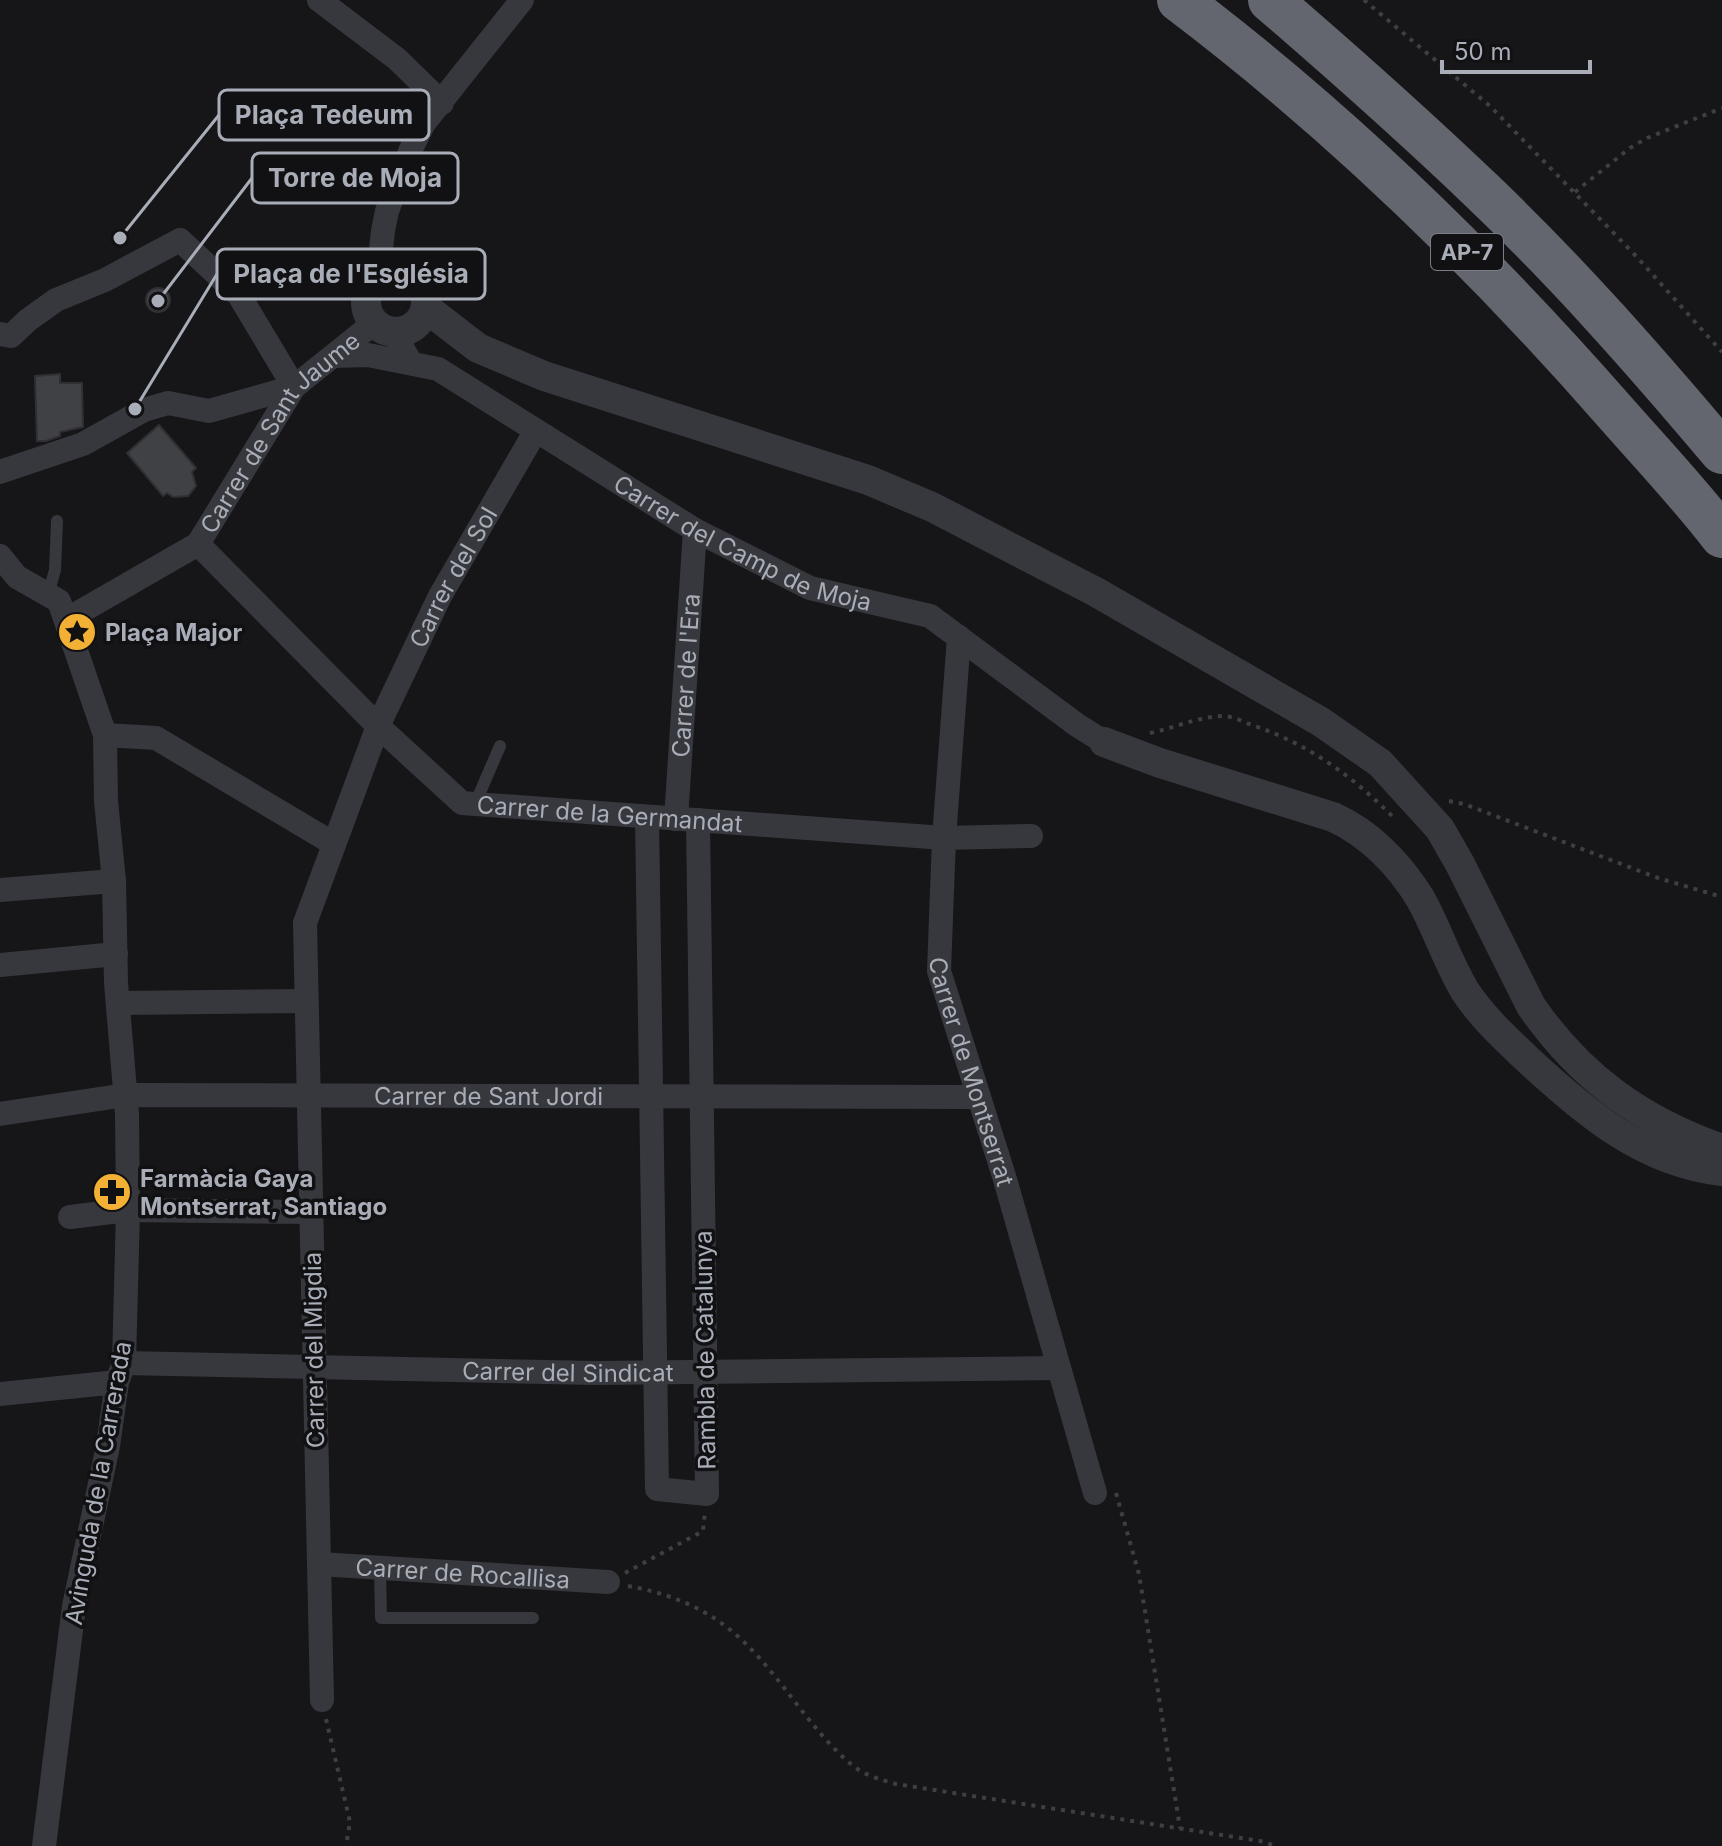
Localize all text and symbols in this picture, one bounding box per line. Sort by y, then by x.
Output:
scale bar [1442,24,1590,74]
text: 50 m [1454,37,1512,66]
callout: Plaça Tedeum [219,90,429,140]
text: Plaça Tedeum [235,99,413,130]
callout: Torre de Moja [252,153,458,203]
text: Torre de Moja [268,162,442,193]
road number: AP-7 [1431,234,1503,270]
callout: Plaça de l'Església [217,249,485,299]
text: Plaça de l'Església [233,258,469,289]
street label: Carrer de Sant Jaume [194,326,365,538]
street label: Carrer del Camp de Moja [609,468,874,616]
street label: Carrer del Sol [403,502,503,652]
street label: Carrer de l'Era [666,592,705,758]
place icon: Plaça Major [56,611,98,653]
place label: Plaça Major [105,618,242,647]
street label: Carrer de la Germandat [476,790,744,838]
street label: Carrer de Montserrat [924,956,1021,1189]
street label: Carrer de Sant Jordi [374,1081,603,1111]
place label: Farmàcia Gaya Montserrat, Santiago [140,1164,387,1221]
pharmacy icon: Farmàcia Gaya Montserrat, Santiago [91,1171,133,1213]
street label: Rambla de Catalunya [688,1230,722,1470]
street label: Carrer del Migdia [298,1252,330,1448]
street label: Avinguda de la Carrerada [59,1339,137,1627]
street label: Carrer del Sindicat [462,1356,674,1388]
street label: Carrer de Rocallisa [355,1552,571,1594]

